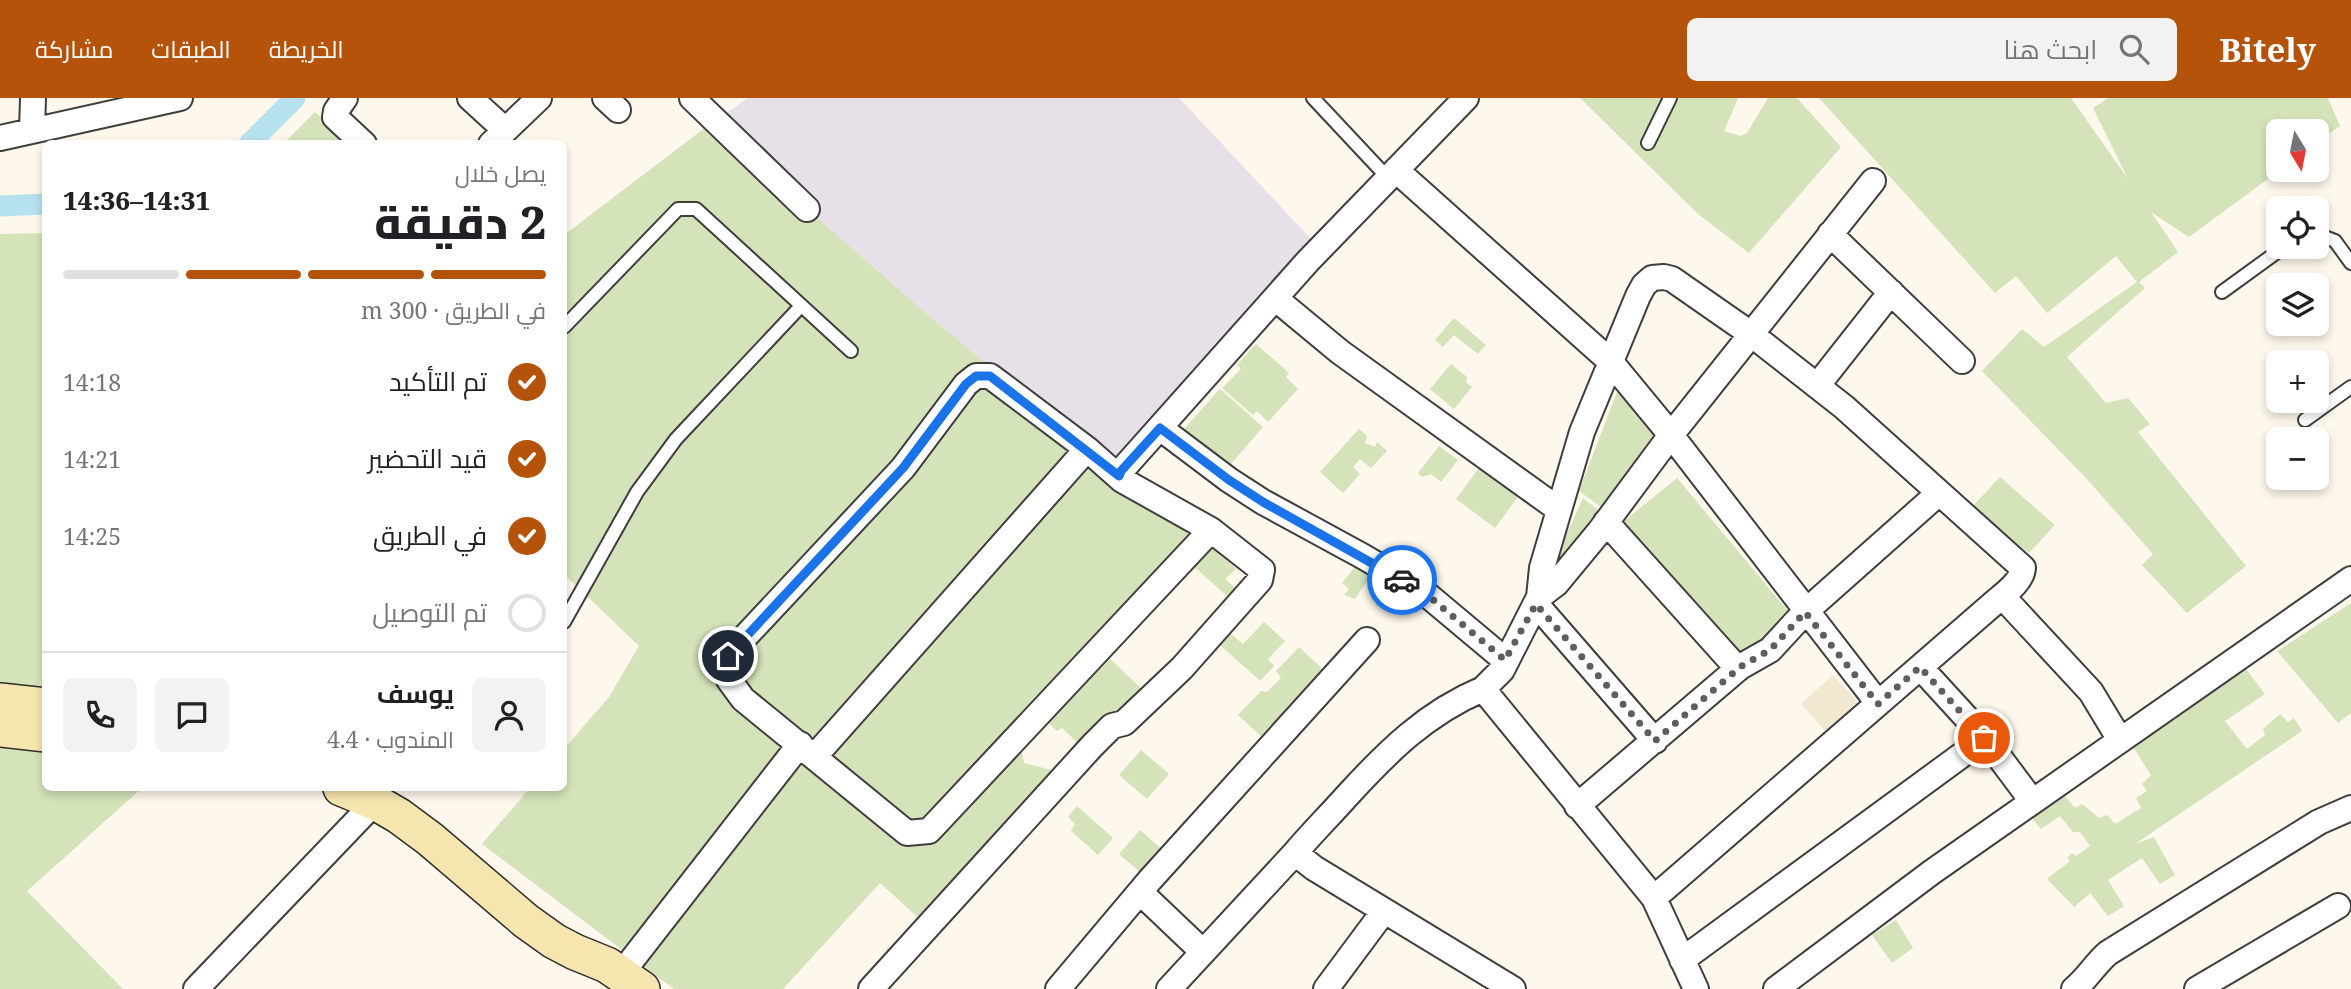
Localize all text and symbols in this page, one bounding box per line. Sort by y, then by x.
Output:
search box [1687,18,2177,81]
text: Bitely [2219,27,2316,72]
icon: search [2115,30,2153,68]
text: ابحث هنا [2004,31,2097,67]
text: مشاركة [35,32,113,65]
text: الطبقات [151,32,231,65]
text: الخريطة [269,32,344,65]
north arrow [2266,119,2329,182]
map controls [2266,119,2329,490]
text: يصل خلال [455,157,546,189]
text: 14:31–14:36 [63,182,210,218]
text: 2 دقيقة [374,190,546,252]
button: locate [2266,196,2329,259]
button: layers [2266,273,2329,336]
text: في الطريق · 300 m [361,294,546,326]
button: + [2266,350,2329,413]
text: تم التأكيد [389,363,487,399]
icon: check [508,363,546,401]
text: 14:18 [63,366,121,398]
button: − [2266,427,2329,490]
text: قيد التحضير [368,440,487,476]
icon: check [508,440,546,478]
text: 14:21 [63,443,121,475]
text: في الطريق [373,517,487,553]
icon: check [508,517,546,555]
text: 14:25 [63,520,121,552]
courier [1367,545,1437,615]
icon: car [1383,561,1421,599]
text: تم التوصيل [372,594,487,630]
pin [698,626,758,686]
icon: home [709,637,747,675]
text: يوسف [377,675,454,711]
button: phone [63,678,137,752]
button: chat [155,678,229,752]
button: person [472,678,546,752]
pin [1954,708,2014,768]
icon: bag [1965,719,2003,757]
text: المندوب · 4.4 [327,723,454,755]

